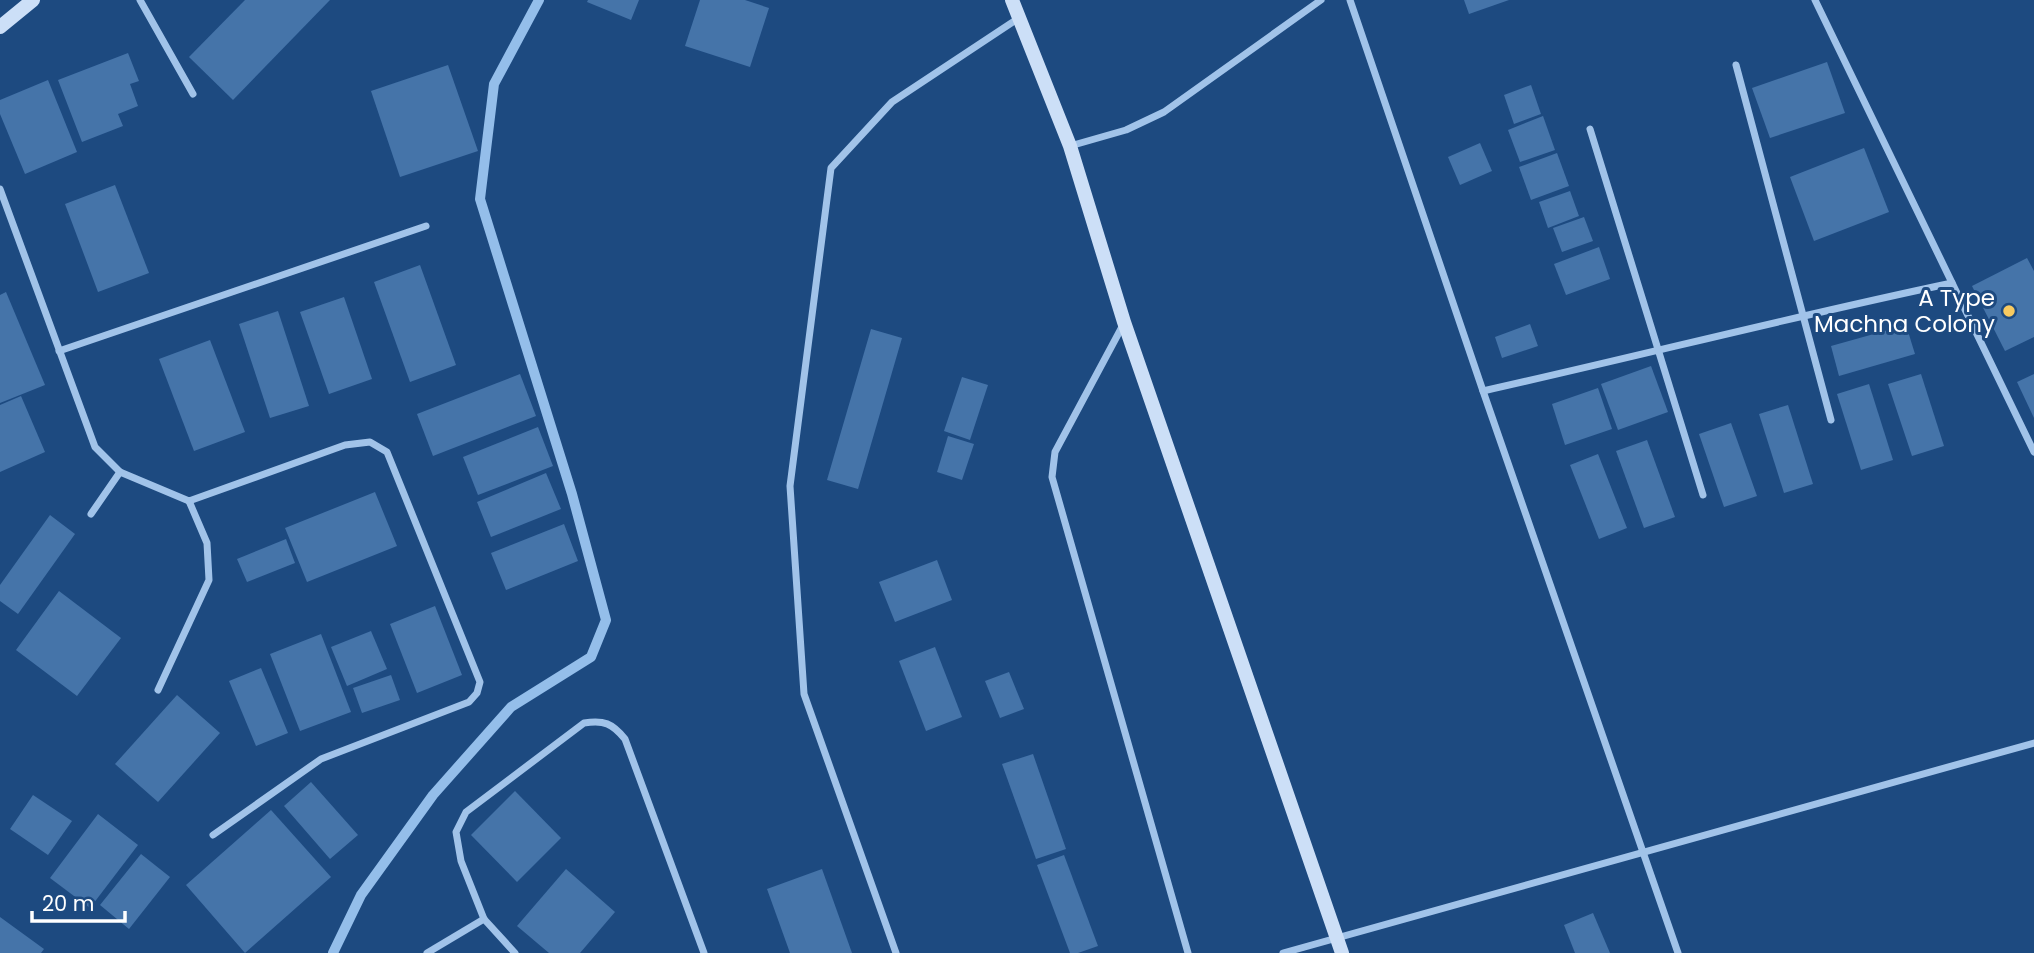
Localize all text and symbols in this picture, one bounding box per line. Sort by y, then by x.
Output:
place label: A Type Machna Colony [1814,282,1995,340]
marker: A Type Machna Colony [2001,303,2017,319]
scale bar [32,880,124,924]
text: 20 m [42,889,95,918]

